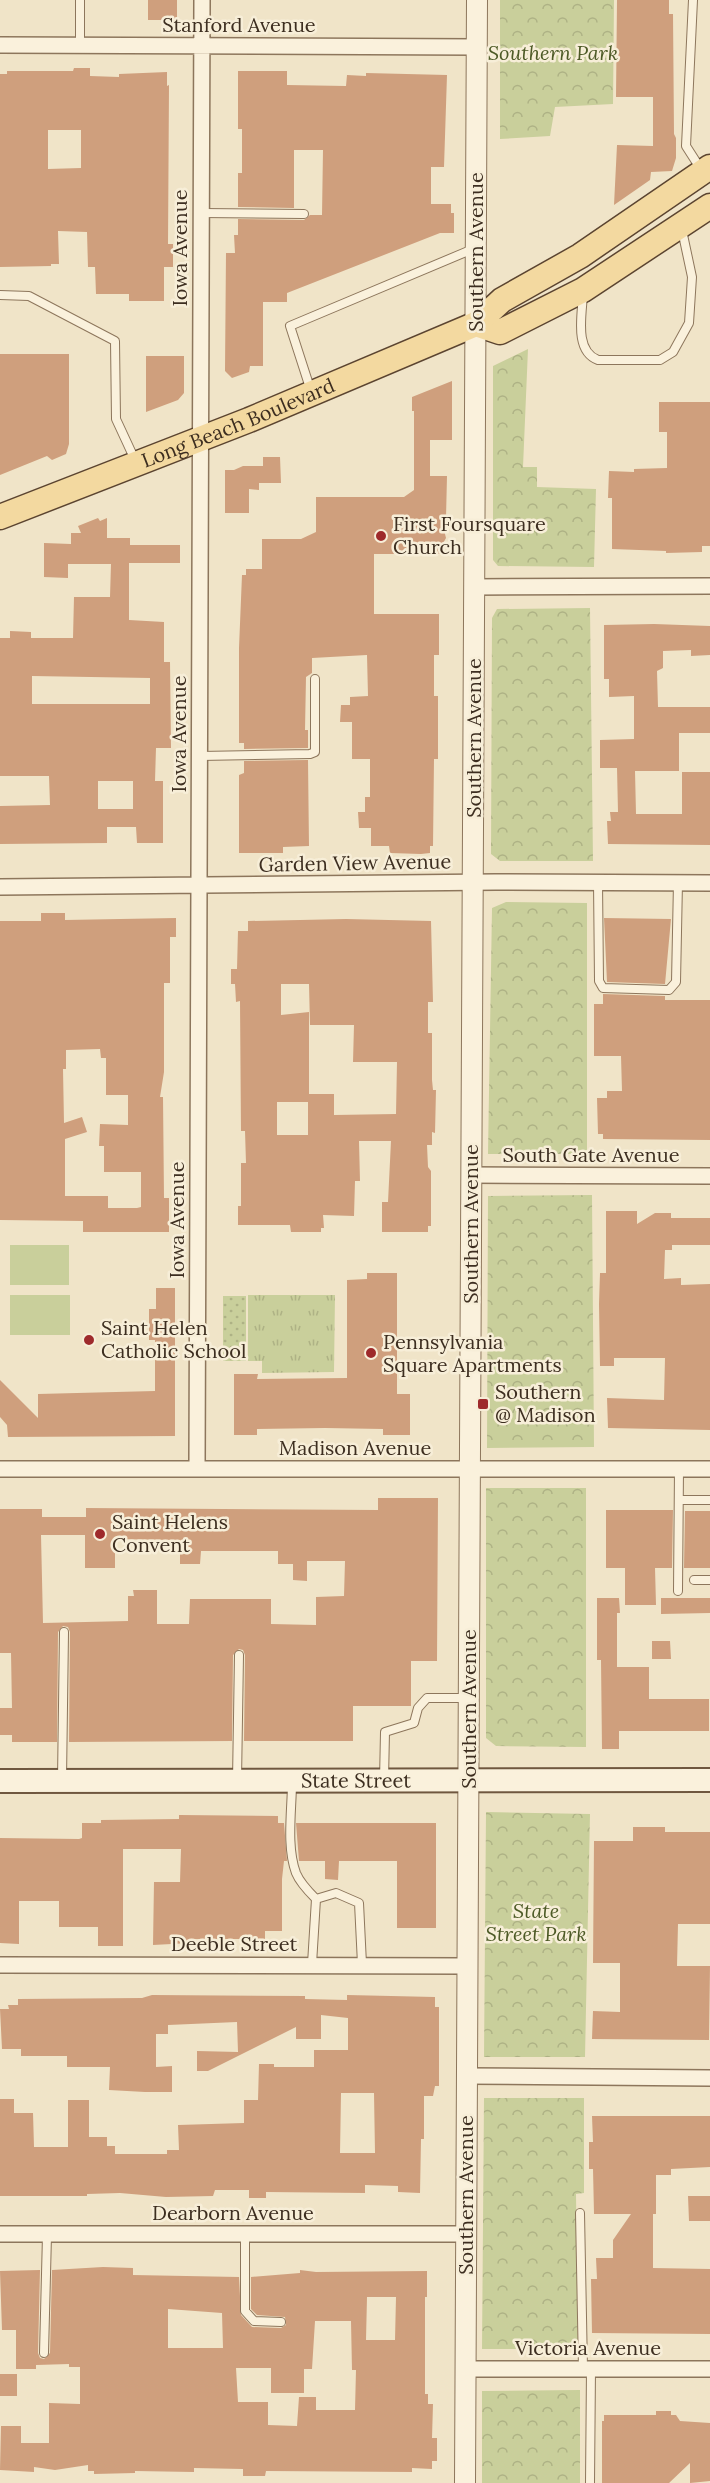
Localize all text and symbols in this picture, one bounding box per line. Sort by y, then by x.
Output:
street label: Stanford Avenue [162,12,316,37]
park label: Southern Park [488,40,618,65]
street label: Southern Avenue [463,172,488,332]
street label: Iowa Avenue [167,189,192,307]
street label: Long Beach Boulevard [138,372,338,473]
place label: First Foursquare Church [393,511,546,559]
marker: First Foursquare Church [374,529,388,543]
street label: Southern Avenue [461,658,486,818]
street label: Iowa Avenue [166,675,191,793]
street label: Garden View Avenue [259,848,452,877]
street label: South Gate Avenue [502,1142,680,1167]
street label: Southern Avenue [458,1144,483,1304]
street label: Iowa Avenue [164,1161,189,1279]
place label: Saint Helen Catholic School [101,1315,246,1363]
place label: Pennsylvania Square Apartments [383,1329,562,1377]
marker: Saint Helen Catholic School [82,1333,96,1347]
marker: Pennsylvania Square Apartments [364,1346,378,1360]
place label: Southern @ Madison [495,1379,596,1427]
marker: Southern @ Madison [476,1397,490,1411]
street label: Madison Avenue [279,1435,431,1460]
place label: Saint Helens Convent [112,1509,228,1557]
marker: Saint Helens Convent [93,1527,107,1541]
street label: Southern Avenue [456,1629,481,1789]
street label: State Street [301,1767,411,1793]
park label: State Street Park [485,1898,587,1946]
street label: Deeble Street [171,1931,297,1956]
street label: Southern Avenue [453,2115,478,2275]
street label: Dearborn Avenue [152,2200,314,2225]
street label: Victoria Avenue [514,2335,661,2360]

